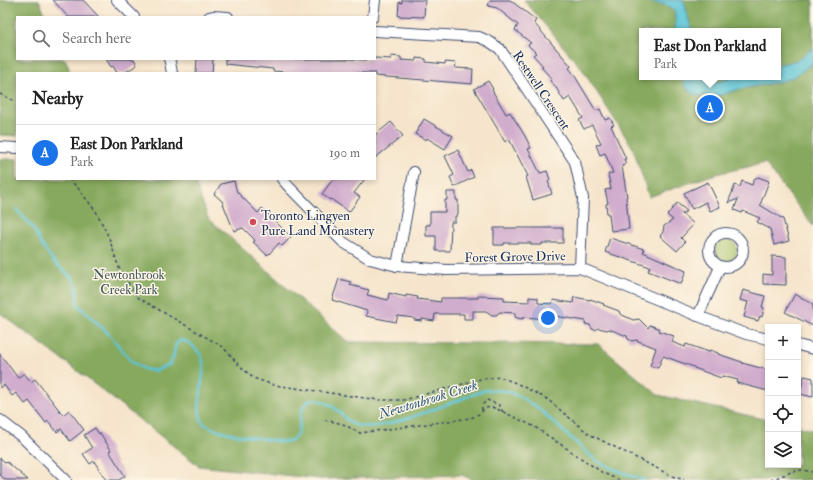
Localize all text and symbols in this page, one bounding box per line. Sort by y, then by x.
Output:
search box [16,16,376,60]
icon: search [30,27,52,49]
popup [639,28,781,80]
text: Search here [62,29,131,48]
text: East Don Parkland [654,37,766,56]
street label: Restwell Crescent [509,48,573,133]
text: Park [654,56,677,72]
text: Nearby [32,88,83,109]
pin: A [697,93,723,123]
text: East Don Parkland [70,135,183,154]
text: A [41,145,49,161]
text: 190 m [329,145,360,161]
text: Park [70,154,94,170]
place label: Toronto Lingyen Pure Land Monastery [261,208,374,240]
marker: Toronto Lingyen Pure Land Monastery [248,217,258,227]
street label: Forest Grove Drive [464,248,566,266]
park label: Newtonbrook Creek Park [93,267,166,298]
your location [538,308,558,328]
map controls [765,324,801,468]
button: + [765,324,801,360]
button: − [765,360,801,396]
water label: Newtonbrook Creek [376,376,480,423]
button: locate [765,396,801,432]
button: layers [765,432,801,468]

